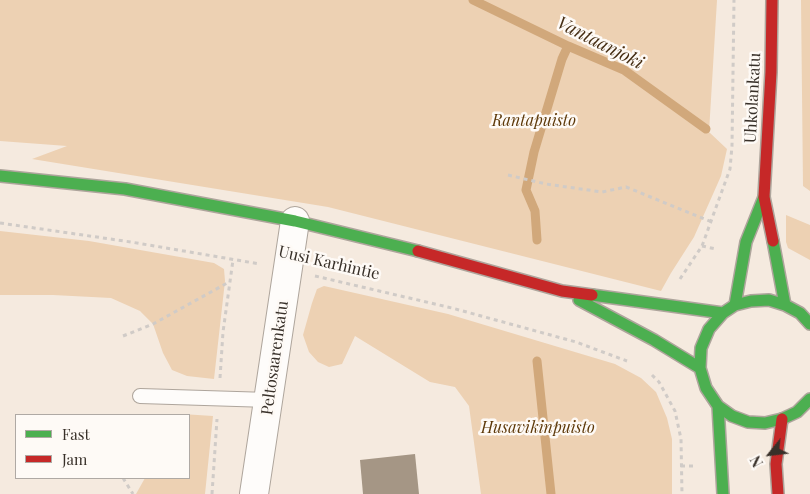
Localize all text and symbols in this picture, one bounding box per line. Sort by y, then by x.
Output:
water label: Vantaanjoki [553,12,647,74]
street label: Uhkolankatu [741,52,765,144]
park label: Rantapuisto [492,111,576,131]
street label: Uusi Karhintie [277,242,381,284]
street label: Peltosaarenkatu [257,300,293,416]
legend [15,414,190,479]
park label: Husavikinpuisto [481,418,595,438]
text: Fast [62,424,90,444]
north arrow [745,429,795,479]
text: Jam [62,449,87,469]
text: N [746,452,767,471]

